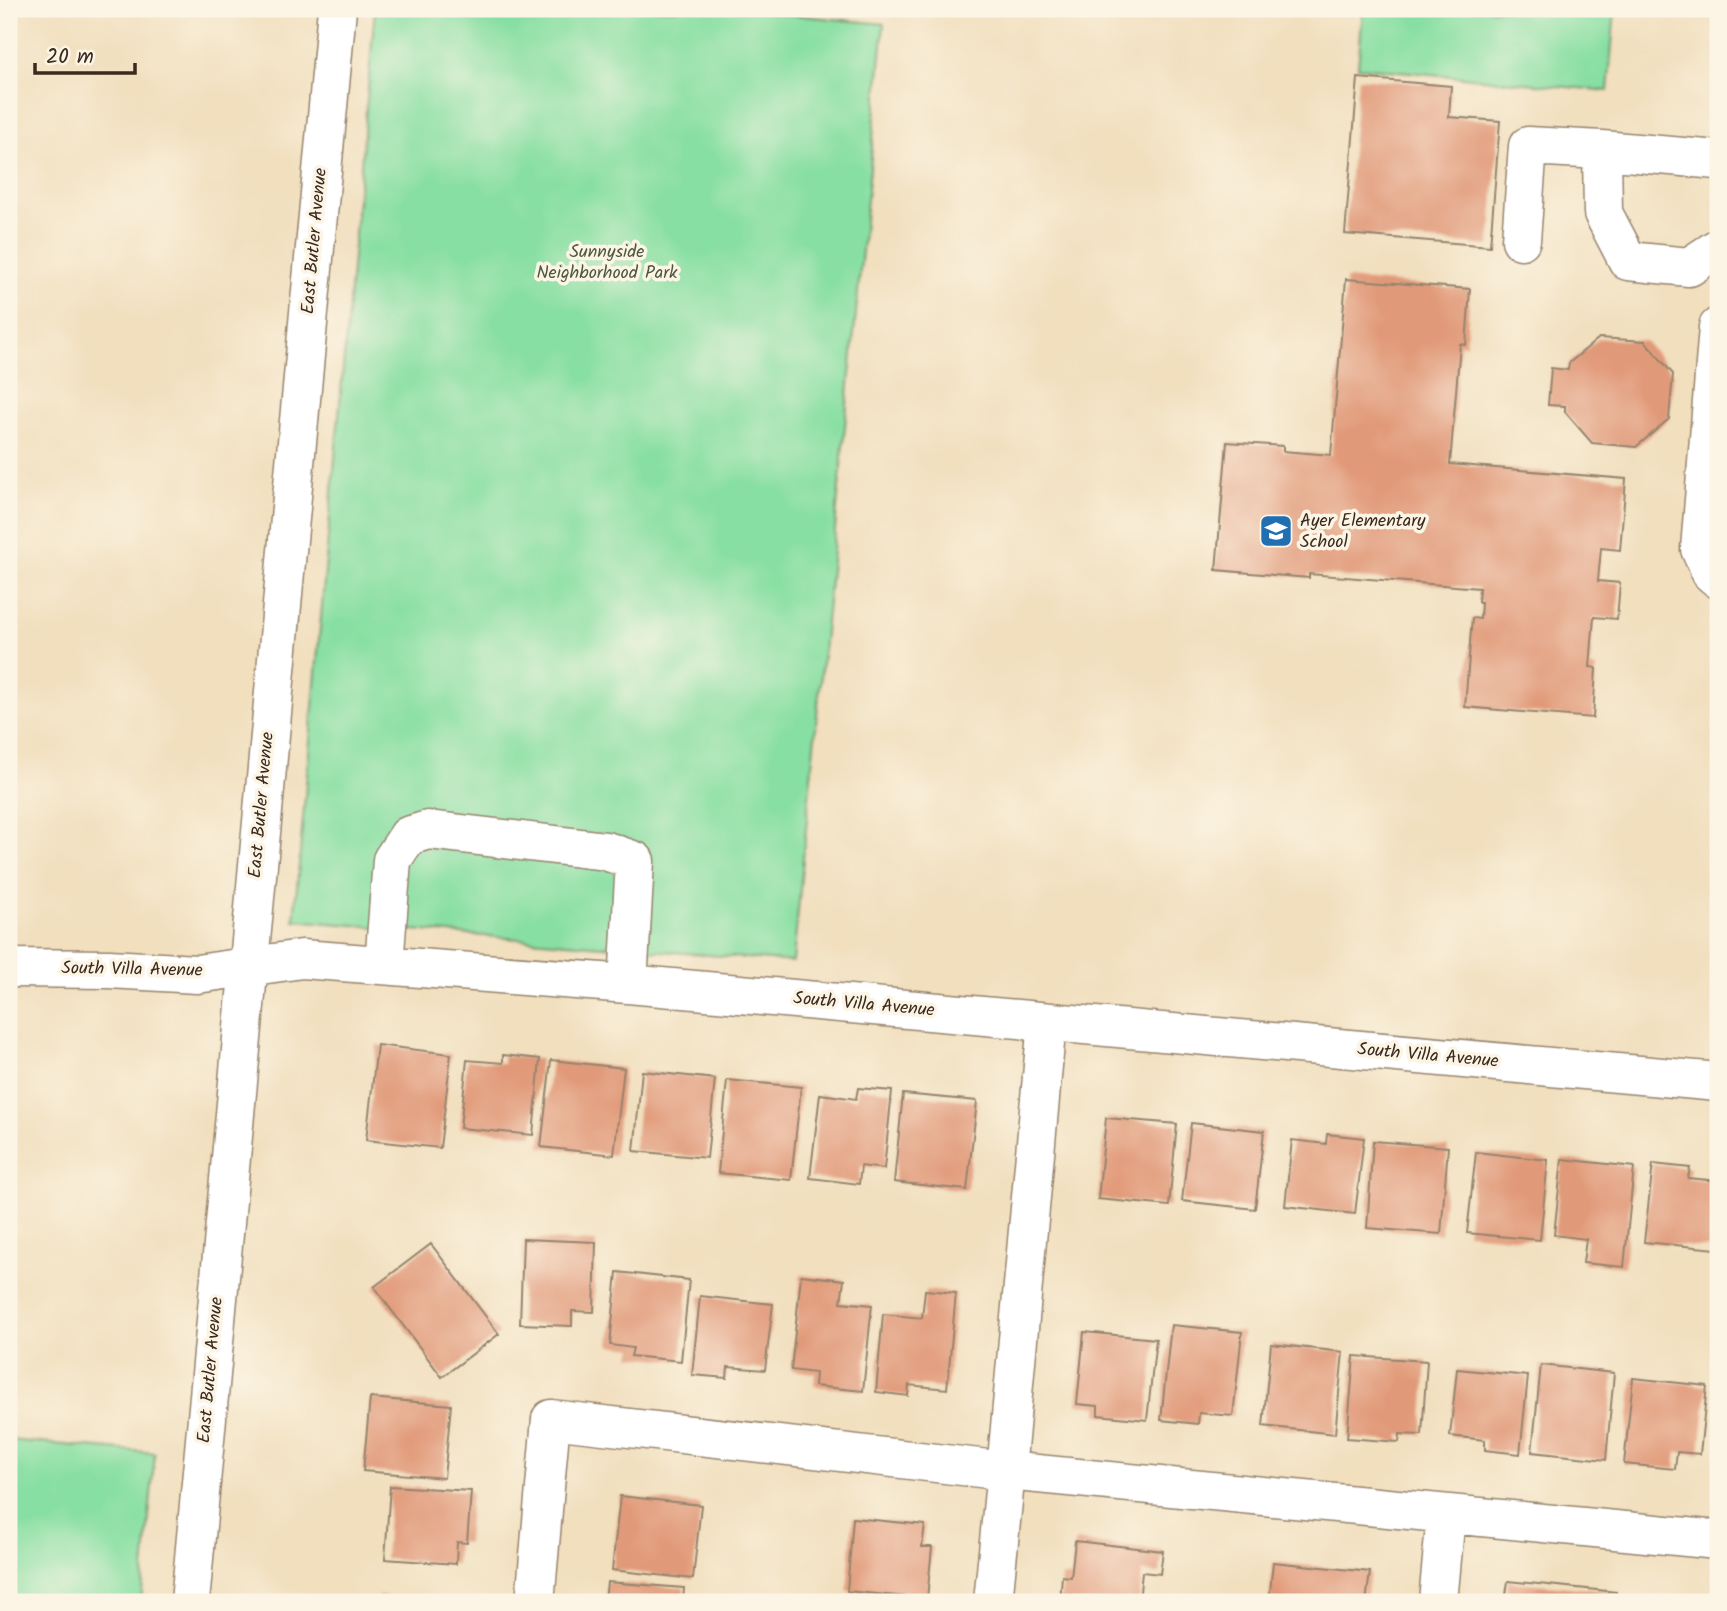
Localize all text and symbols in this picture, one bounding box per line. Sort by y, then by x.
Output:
scale bar [35,32,135,76]
text: 20 m [46,41,94,74]
street label: East Butler Avenue [294,167,336,315]
park label: Sunnyside Neighborhood Park [536,238,678,288]
place label: Ayer Elementary School [1300,507,1426,557]
school or university icon: Ayer Elementary School [1257,512,1295,550]
street label: East Butler Avenue [241,731,283,879]
street label: South Villa Avenue [61,954,203,986]
street label: South Villa Avenue [792,984,936,1026]
street label: South Villa Avenue [1356,1035,1500,1077]
street label: East Butler Avenue [190,1296,232,1444]

